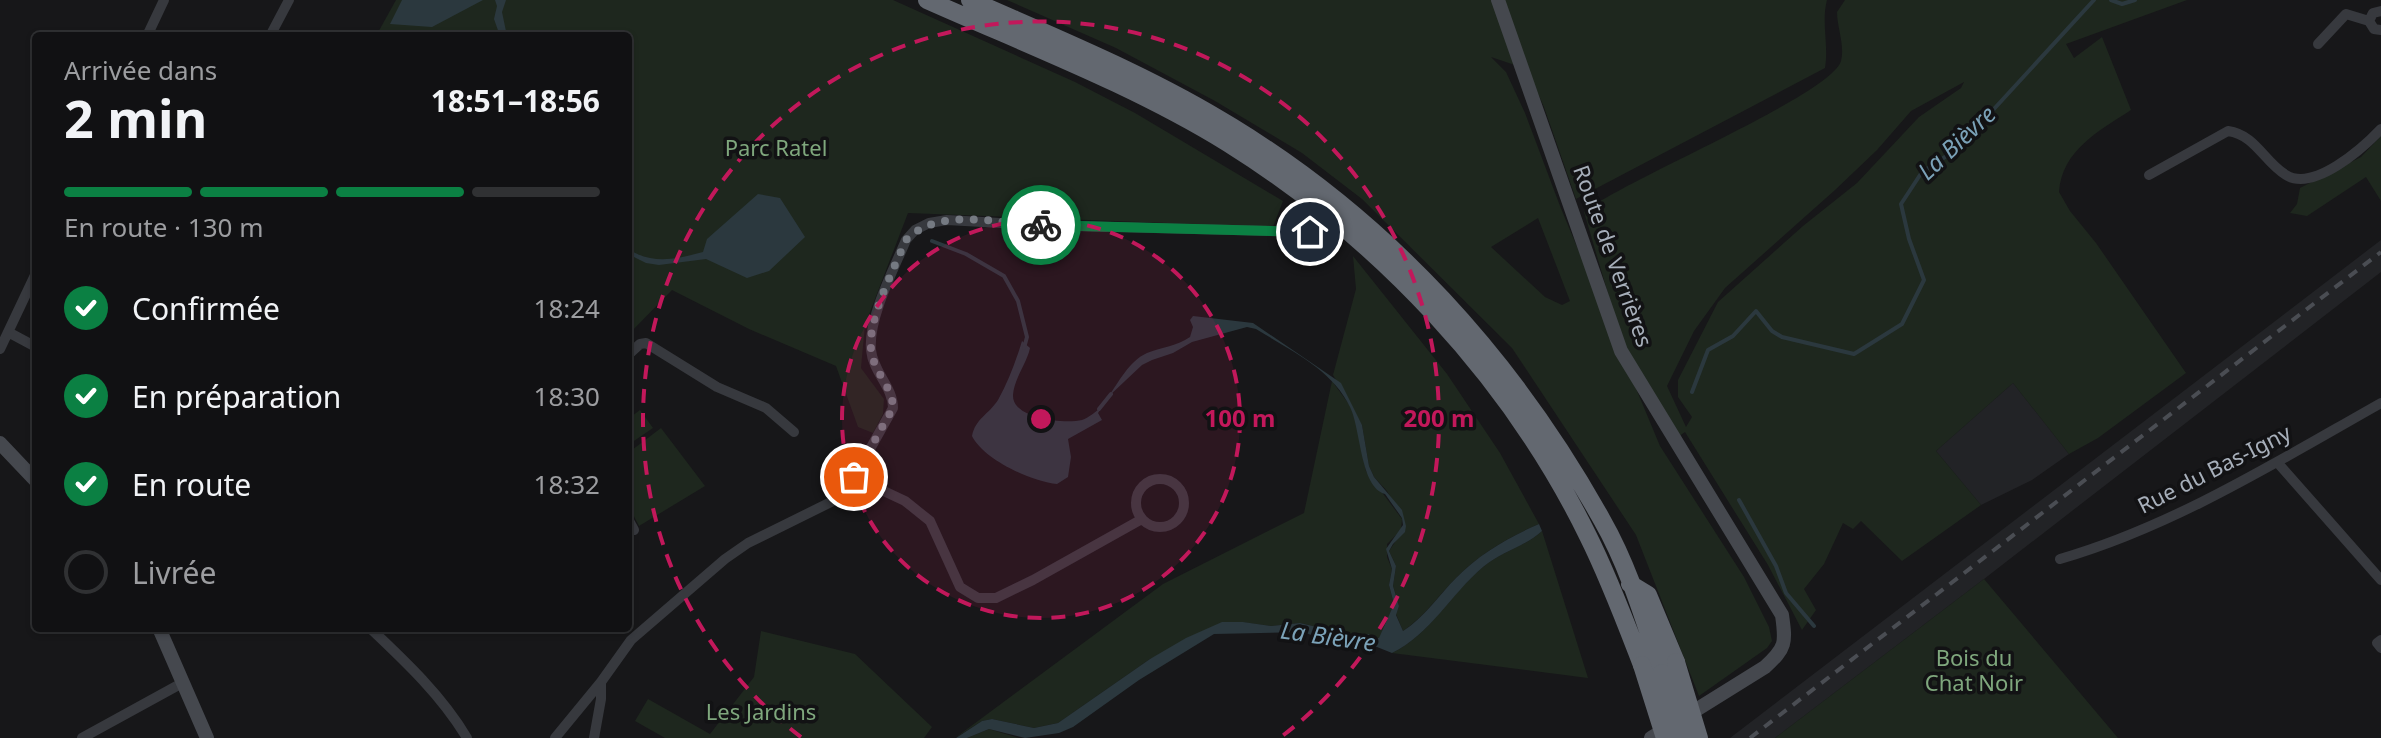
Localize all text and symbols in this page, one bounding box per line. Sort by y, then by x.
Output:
text: Arrivée dans [64,52,217,88]
text: 18:51–18:56 [431,80,600,121]
text: 2 min [64,82,207,153]
water label: La Bièvre [1910,97,2002,187]
park label: Parc Ratel [725,132,827,162]
street label: Route de Verrières [1567,161,1661,351]
courier [1001,185,1081,265]
pin [1276,198,1344,266]
icon: bike [1019,203,1063,247]
text: En route · 130 m [64,209,264,245]
icon: home [1288,210,1332,254]
icon: check [64,286,108,330]
text: Confirmée [132,288,280,329]
text: 18:24 [534,290,600,326]
icon: check [64,374,108,418]
text: En préparation [132,376,341,417]
text: 18:30 [534,378,600,414]
text: 100 m [1205,401,1275,434]
text: 200 m [1404,401,1474,434]
centre of rings [1027,405,1055,433]
street label: Rue du Bas-Igny [2132,416,2296,520]
pin [820,443,888,511]
icon: bag [832,455,876,499]
icon: check [64,462,108,506]
text: En route [132,464,251,505]
text: 18:32 [534,466,600,502]
text: Livrée [132,552,216,593]
water label: La Bièvre [1279,613,1378,659]
park label: Bois du Chat Noir [1925,642,2023,697]
park label: Les Jardins [706,696,816,726]

